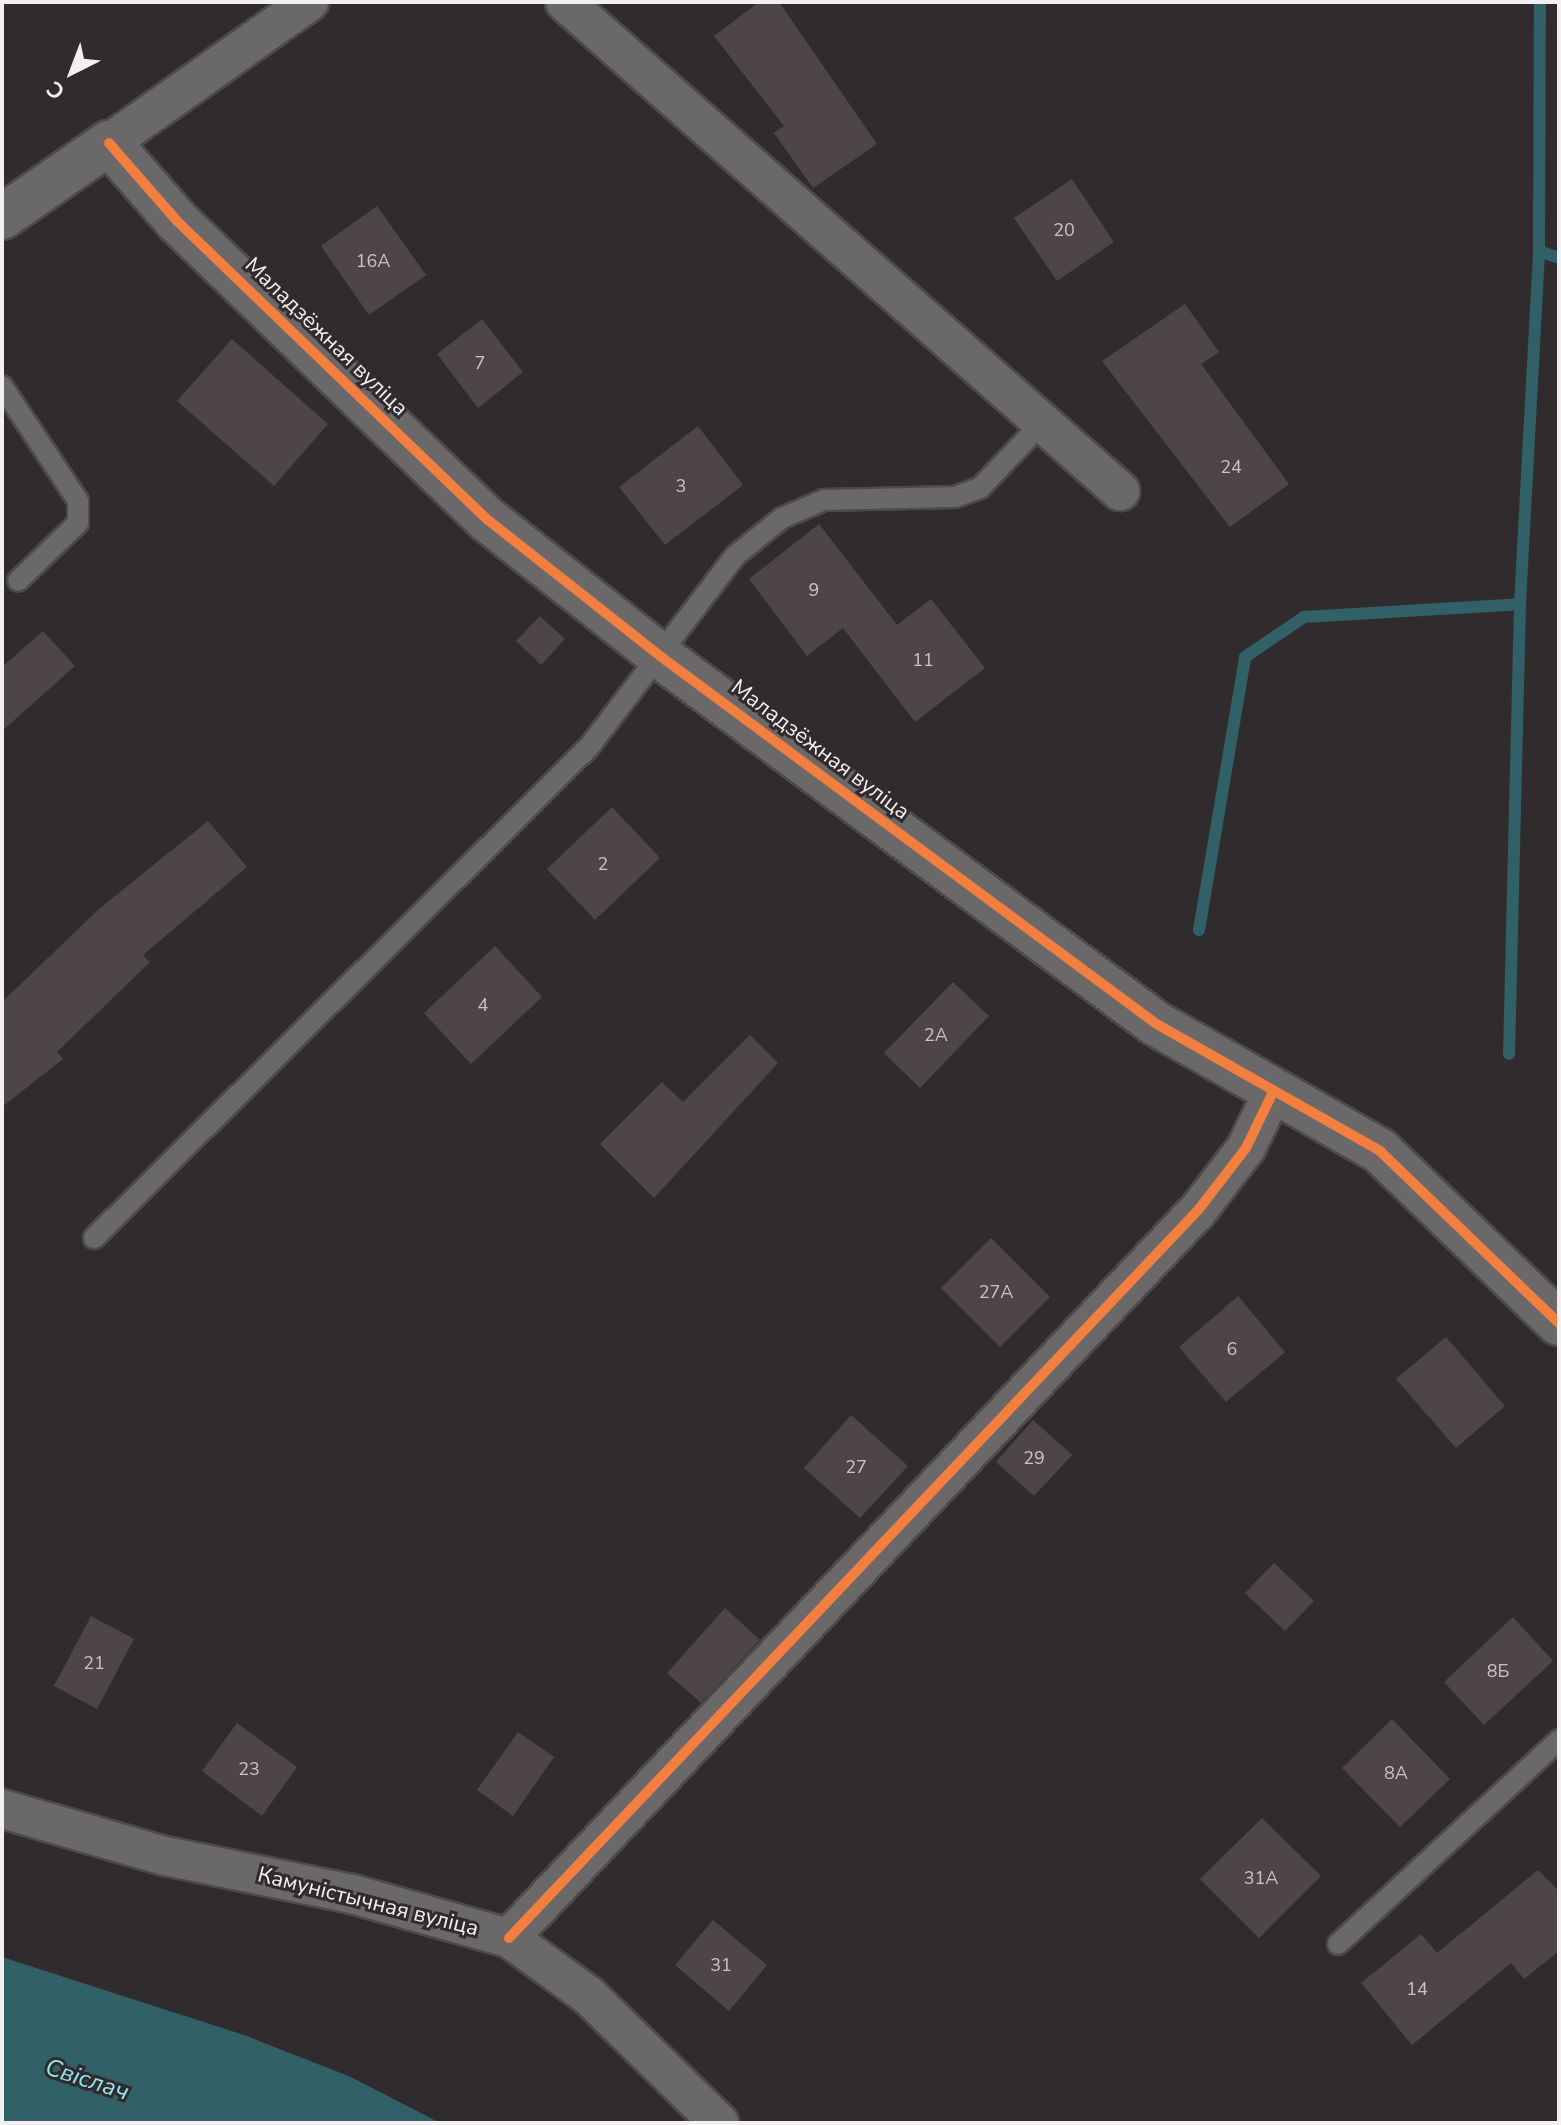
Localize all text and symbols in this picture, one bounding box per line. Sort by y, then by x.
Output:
north arrow [32,32,112,112]
text: С [40,74,72,106]
house number: 20 [1053,219,1075,241]
house number: 16А [356,250,390,272]
street label: Маладзёжная вуліца [239,252,413,422]
house number: 7 [475,352,485,374]
house number: 24 [1220,456,1242,478]
house number: 3 [676,475,686,497]
house number: 9 [809,579,819,601]
house number: 11 [912,649,934,671]
street label: Маладзёжная вуліца [726,674,914,826]
house number: 2 [598,853,608,875]
house number: 4 [478,994,488,1016]
house number: 2А [924,1024,948,1046]
house number: 27А [979,1281,1013,1303]
house number: 6 [1227,1338,1237,1360]
house number: 29 [1023,1447,1045,1469]
house number: 27 [845,1456,867,1478]
house number: 21 [83,1652,105,1674]
house number: 8Б [1487,1660,1509,1682]
house number: 23 [238,1758,260,1780]
house number: 8А [1384,1762,1408,1784]
street label: Камуністычная вуліца [255,1862,481,1942]
house number: 31А [1244,1867,1278,1889]
house number: 31 [710,1954,732,1976]
house number: 14 [1406,1978,1428,2000]
water label: Свіслач [41,2053,133,2107]

